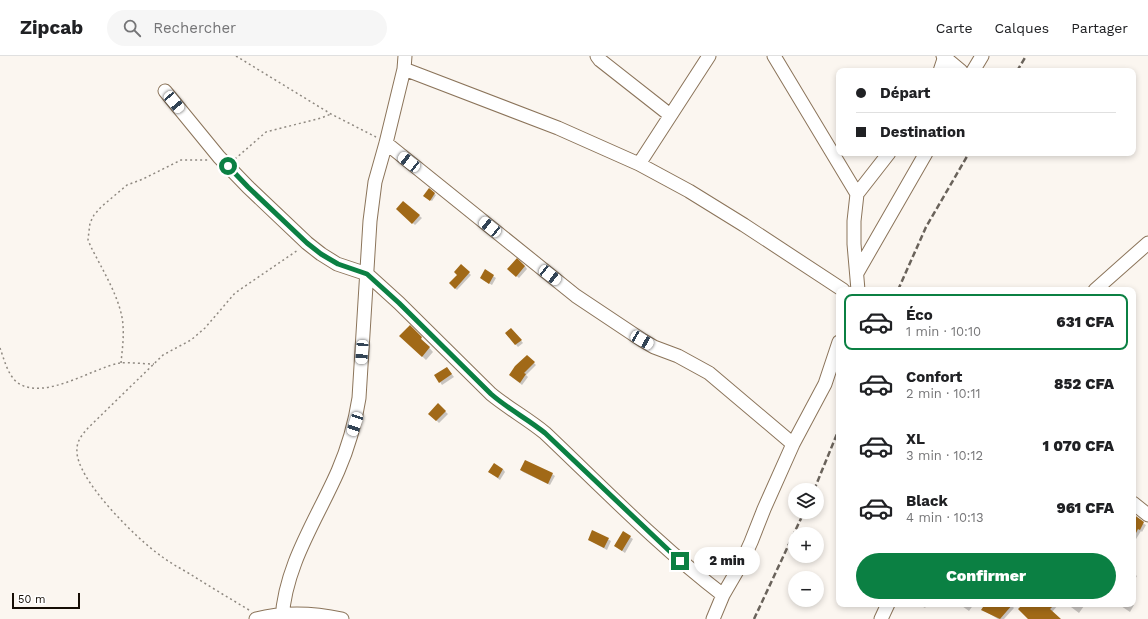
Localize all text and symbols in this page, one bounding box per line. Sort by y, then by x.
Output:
search box [107,10,387,46]
text: Zipcab [20,16,83,39]
icon: search [121,17,143,39]
text: Rechercher [153,19,236,37]
text: Carte [936,20,973,36]
text: Calques [995,20,1049,36]
text: Partager [1071,20,1128,36]
text: Départ [880,84,930,102]
car [162,89,186,115]
text: Destination [880,123,965,141]
car [396,150,422,174]
route start [219,157,237,175]
car [477,215,503,239]
car [537,263,563,287]
icon: car [858,304,894,340]
text: Éco [906,306,933,324]
text: 631 CFA [1056,313,1114,331]
text: 1 min · 10:10 [906,324,981,339]
car [629,329,655,351]
car [355,340,369,364]
icon: car [858,366,894,402]
text: Confort [906,368,962,386]
text: 852 CFA [1054,375,1114,393]
text: 2 min · 10:11 [906,386,981,401]
car [346,411,364,437]
icon: car [858,428,894,464]
text: XL [906,430,925,448]
text: 1 070 CFA [1043,437,1114,455]
text: 3 min · 10:12 [906,448,983,463]
map controls [788,483,824,607]
button: layers [788,483,824,519]
icon: car [858,490,894,526]
text: Black [906,492,948,510]
text: 961 CFA [1056,499,1114,517]
text: 4 min · 10:13 [906,510,983,525]
button: + [788,527,824,563]
callout: 2 min [694,547,760,575]
route end [671,552,689,570]
text: 2 min [709,553,745,568]
button: Confirmer [856,553,1116,599]
button: − [788,571,824,607]
scale bar [12,591,80,610]
text: 50 m [18,593,45,606]

